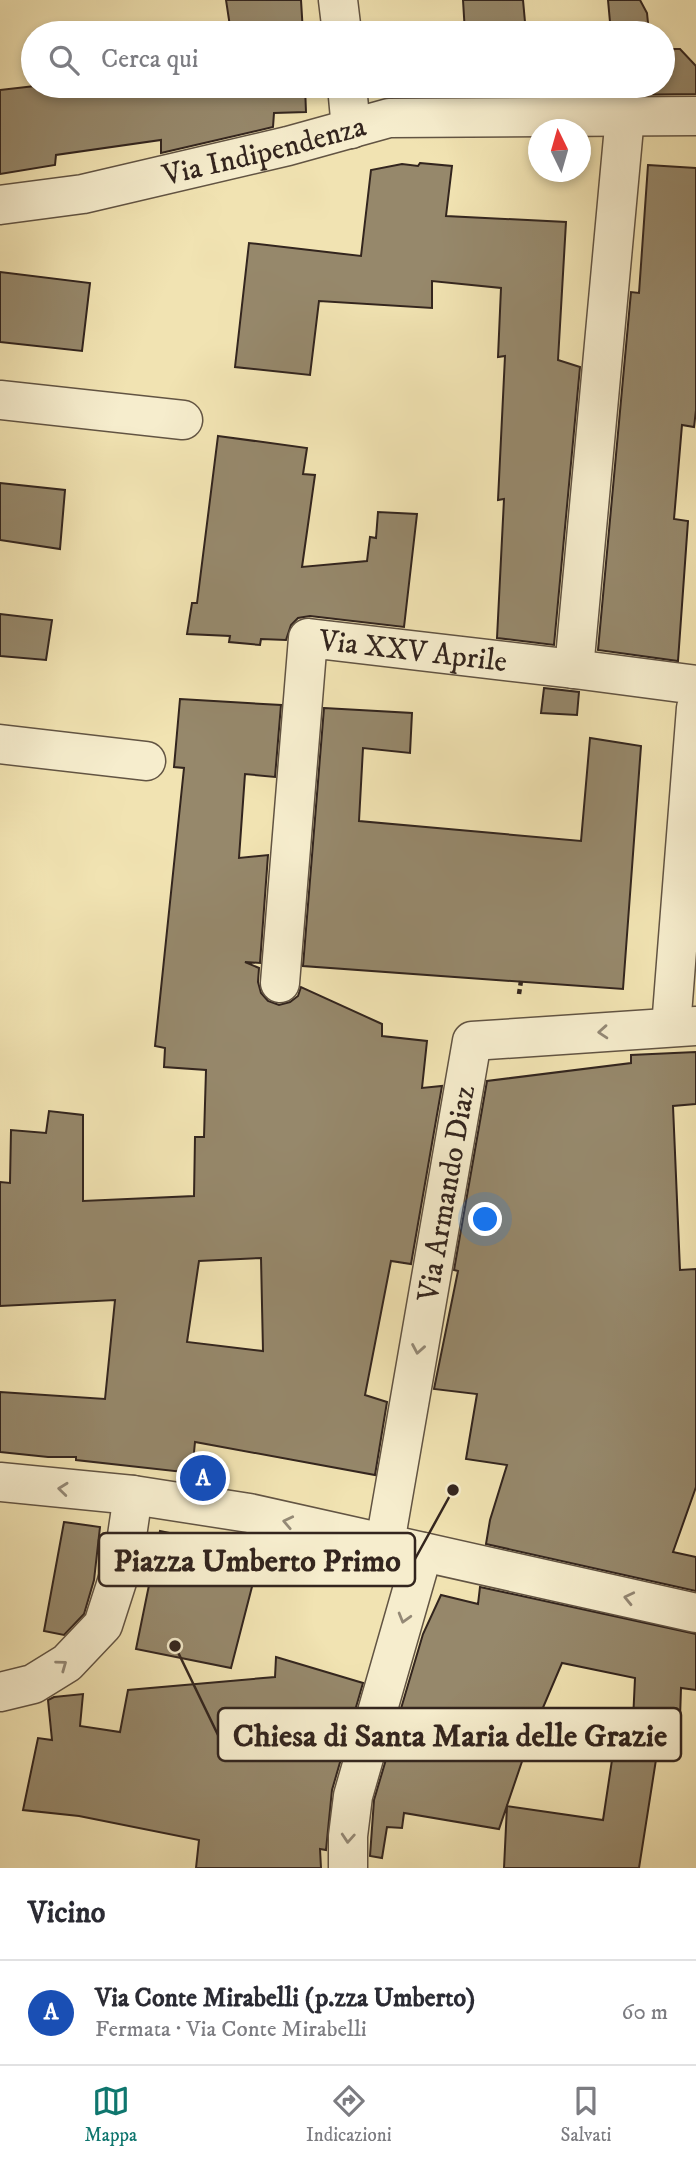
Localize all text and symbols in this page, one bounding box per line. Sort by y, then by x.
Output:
search box [21,21,675,98]
icon: search [45,41,83,79]
text: Cerca qui [101,43,199,76]
street label: Via Indipendenza [158,108,371,195]
north arrow [528,119,591,182]
street label: Via XXV Aprile [316,622,509,681]
one-way arrow [598,1024,609,1039]
street label: Via Armando Diaz [410,1083,484,1305]
your location [468,1202,502,1236]
one-way arrow [411,1343,426,1355]
pin: A [180,1452,226,1504]
one-way arrow [57,1481,69,1496]
one-way arrow [282,1515,294,1530]
callout: Piazza Umberto Primo [99,1533,415,1586]
text: Piazza Umberto Primo [113,1542,401,1582]
one-way arrow [623,1592,635,1607]
one-way arrow [398,1611,413,1623]
one-way arrow [54,1661,66,1674]
callout: Chiesa di Santa Maria delle Grazie [218,1708,681,1761]
text: Chiesa di Santa Maria delle Grazie [233,1717,667,1757]
one-way arrow [341,1832,356,1843]
text: Vicino [28,1895,105,1932]
text: Via Conte Mirabelli (p.zza Umberto) [95,1982,475,2015]
text: A [44,1998,58,2027]
text: 60 m [621,1998,668,2027]
text: Fermata · Via Conte Mirabelli [95,2015,367,2044]
tab: Mappa [84,2082,137,2147]
tab: Indicazioni [306,2082,392,2147]
tab: Salvati [560,2082,612,2147]

